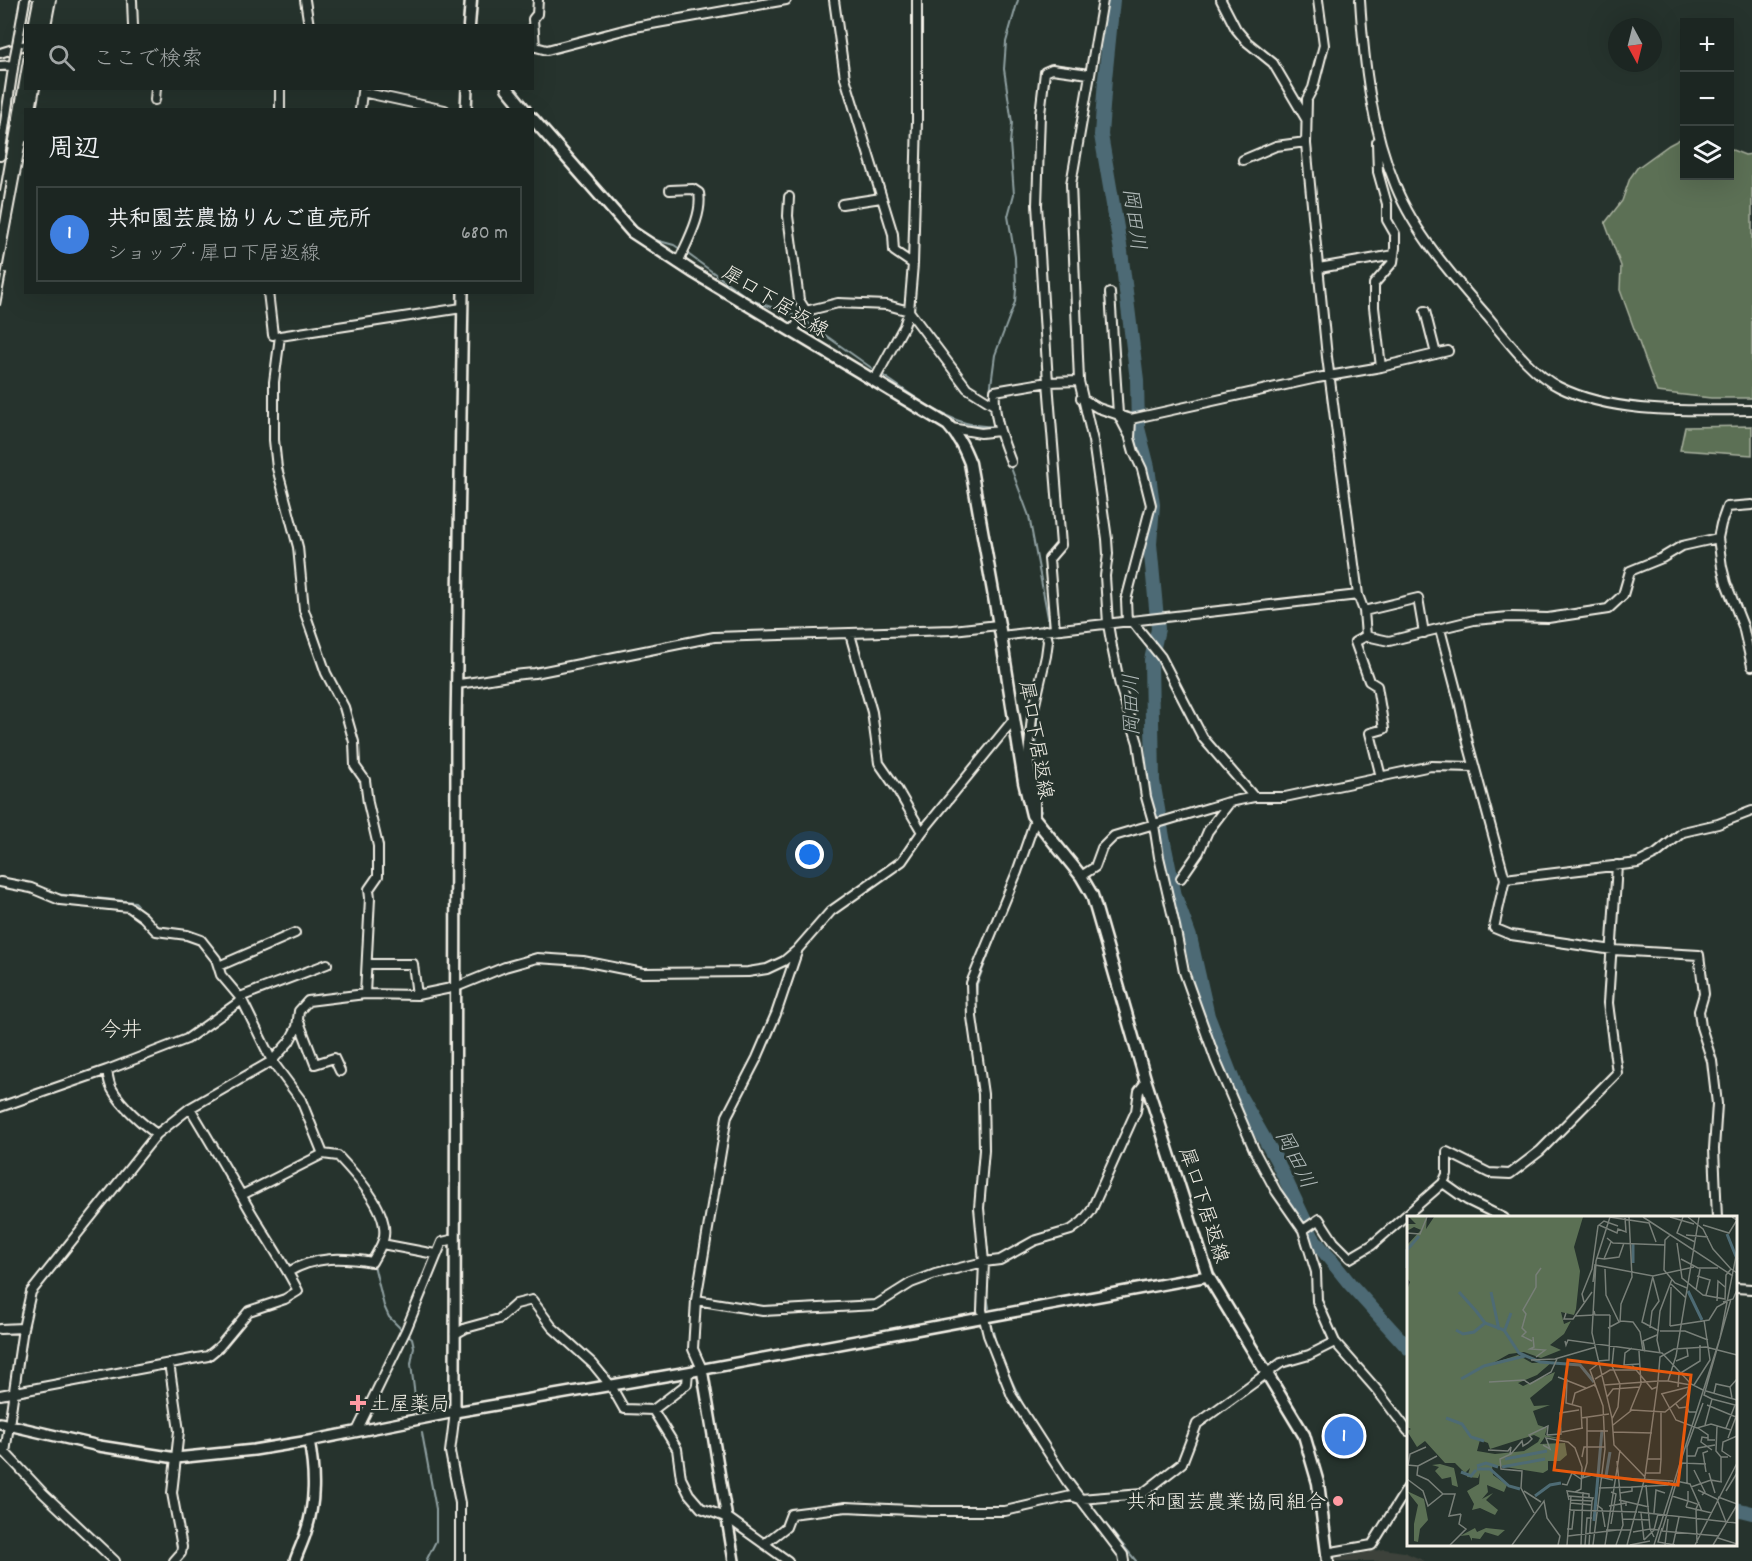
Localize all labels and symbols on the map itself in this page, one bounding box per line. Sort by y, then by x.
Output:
north arrow [1608,18,1662,72]
water label: 岡田川 [1113,186,1151,253]
street label: 犀口下居返線 [716,261,833,346]
water label: 岡田川 [1118,673,1150,737]
street label: 犀口下居返線 [1010,679,1058,802]
your location [795,840,824,869]
district label: 今井 [100,1017,142,1047]
water label: 岡田川 [1266,1125,1321,1195]
street label: 犀口下居返線 [1170,1145,1234,1267]
inset map [1407,1216,1737,1546]
place label: 土屋薬局 [370,1392,450,1420]
marker: 土屋薬局 [351,1396,365,1410]
pin: 1 [1324,1414,1364,1458]
place label: 共和園芸農業協同組合 [1126,1490,1326,1518]
marker: 共和園芸農業協同組合 [1331,1494,1345,1508]

